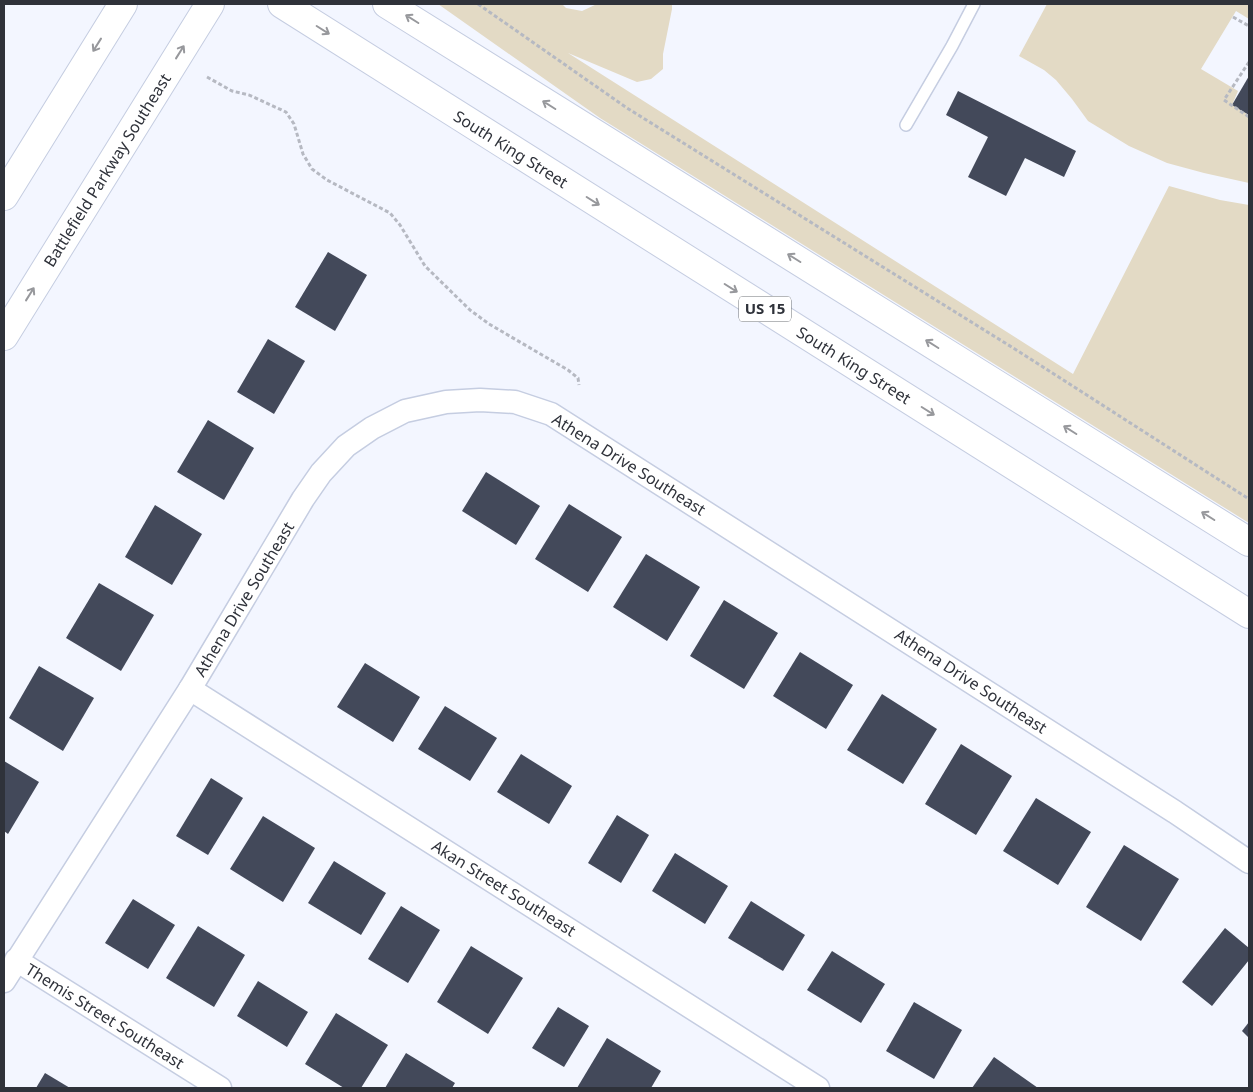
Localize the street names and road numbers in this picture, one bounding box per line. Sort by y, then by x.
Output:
street label: Battlefield Parkway Southeast [38,69,176,271]
street label: South King Street [450,105,572,193]
road number: US 15 [739,296,791,322]
street label: South King Street [793,321,915,409]
street label: Athena Drive Southeast [548,408,710,520]
street label: Athena Drive Southeast [189,517,299,681]
street label: Athena Drive Southeast [891,624,1051,739]
street label: Akan Street Southeast [428,835,580,941]
street label: Themis Street Southeast [22,958,189,1074]

